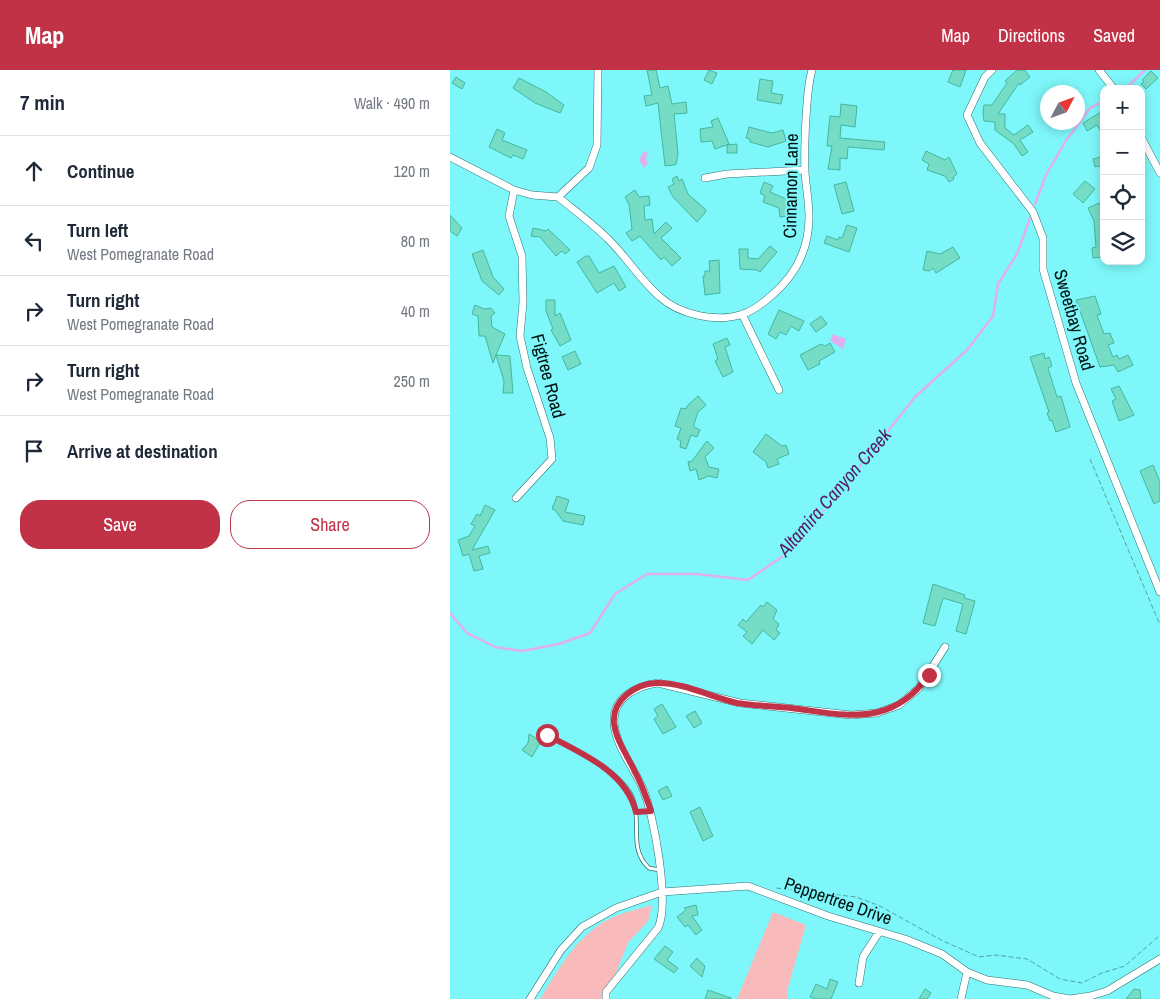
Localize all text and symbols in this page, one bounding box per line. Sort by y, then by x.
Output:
text: Map [25,19,64,51]
text: Map [941,23,970,48]
text: Directions [998,23,1065,48]
text: Saved [1093,23,1135,48]
north arrow [1040,85,1085,130]
map controls [1100,85,1145,265]
button: + [1100,85,1145,130]
text: 7 min [20,88,65,117]
text: Walk · 490 m [354,92,430,114]
button: − [1100,130,1145,175]
street label: Cinnamon Lane [777,133,804,239]
icon: ahead [20,157,48,185]
text: Continue [67,158,135,184]
text: 120 m [394,160,430,182]
button: locate [1100,175,1145,220]
text: Turn left [67,217,128,243]
button: layers [1100,220,1145,265]
icon: left [20,227,48,255]
text: 80 m [401,230,430,252]
text: West Pomegranate Road [67,243,214,265]
street label: Sweetbay Road [1048,266,1101,373]
text: Turn right [67,287,139,313]
icon: right [20,297,48,325]
text: 40 m [401,300,430,322]
text: West Pomegranate Road [67,313,214,335]
street label: Figtree Road [525,331,572,421]
text: Turn right [67,357,139,383]
icon: right [20,367,48,395]
text: 250 m [394,370,430,392]
text: West Pomegranate Road [67,383,214,405]
water label: Altamira Canyon Creek [770,421,898,562]
icon: arrive [20,437,48,465]
text: Arrive at destination [67,438,218,464]
button: Save [20,500,220,549]
button: Share [230,500,430,549]
route end [918,664,941,687]
route start [536,724,559,747]
street label: Peppertree Drive [781,870,895,931]

